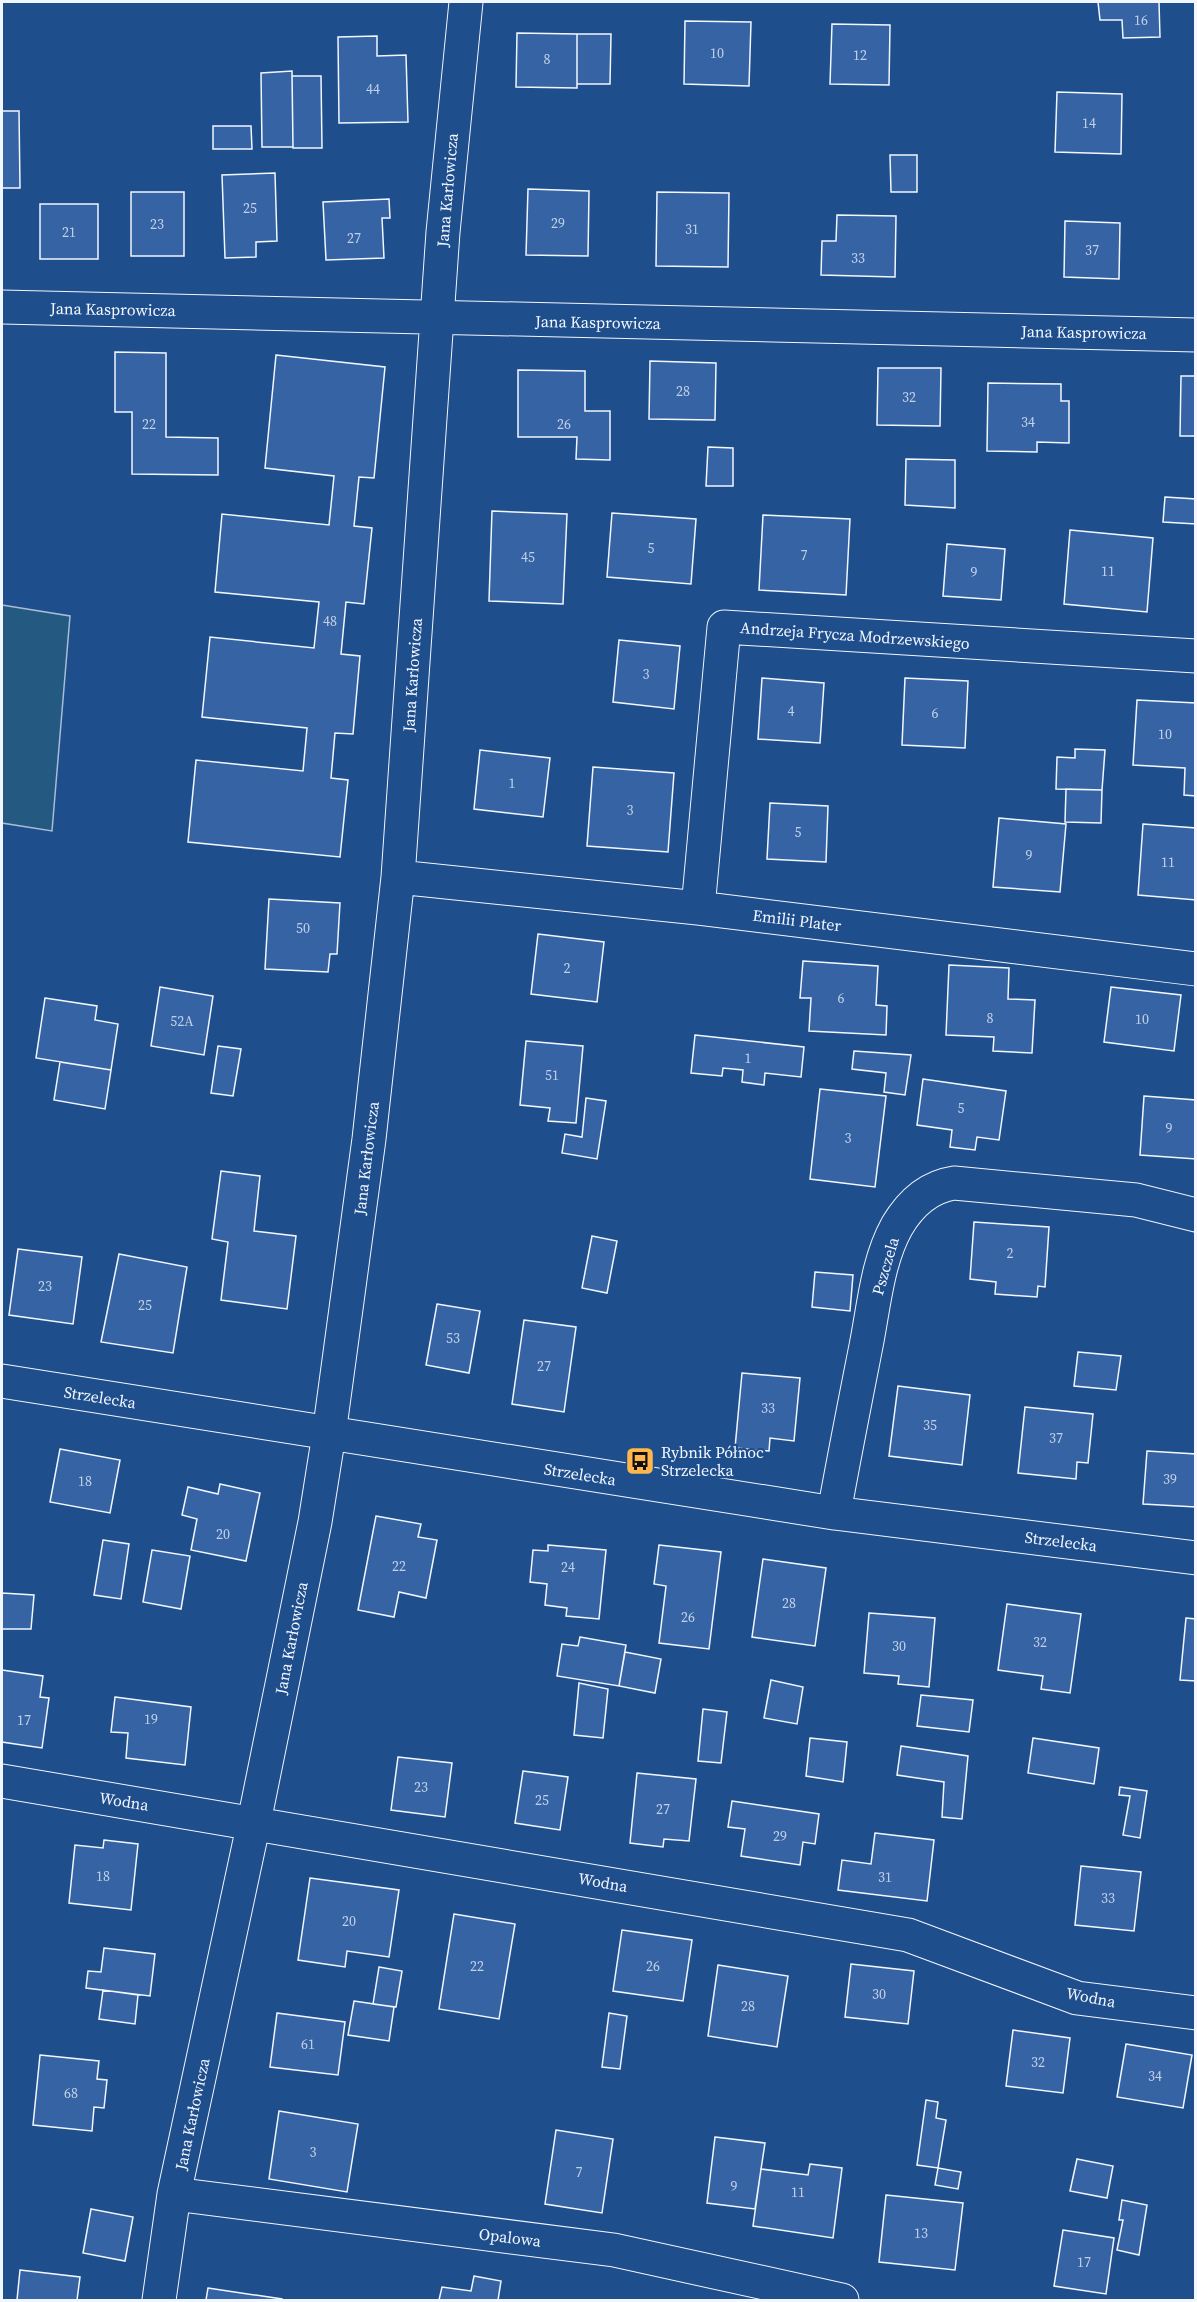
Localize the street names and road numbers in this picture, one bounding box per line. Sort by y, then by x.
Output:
street label: Jana Karłowicza [431,131,463,249]
street label: Jana Kasprowicza [49,297,177,321]
street label: Jana Kasprowicza [534,310,662,334]
street label: Jana Kasprowicza [1020,320,1148,344]
street label: Jana Karłowicza [397,616,427,734]
street label: Andrzeja Frycza Modrzewskiego [739,616,971,654]
street label: Emilii Plater [751,904,843,936]
street label: Jana Karłowicza [348,1099,384,1217]
street label: Pszczela [866,1234,904,1298]
street label: Strzelecka [62,1380,138,1414]
street label: Strzelecka [542,1457,618,1491]
street label: Strzelecka [1024,1526,1099,1556]
street label: Jana Karłowicza [269,1579,313,1697]
street label: Wodna [98,1786,151,1816]
street label: Wodna [576,1867,630,1897]
street label: Wodna [1064,1981,1118,2013]
street label: Jana Karłowicza [169,2055,215,2173]
street label: Opalowa [478,2222,543,2252]

